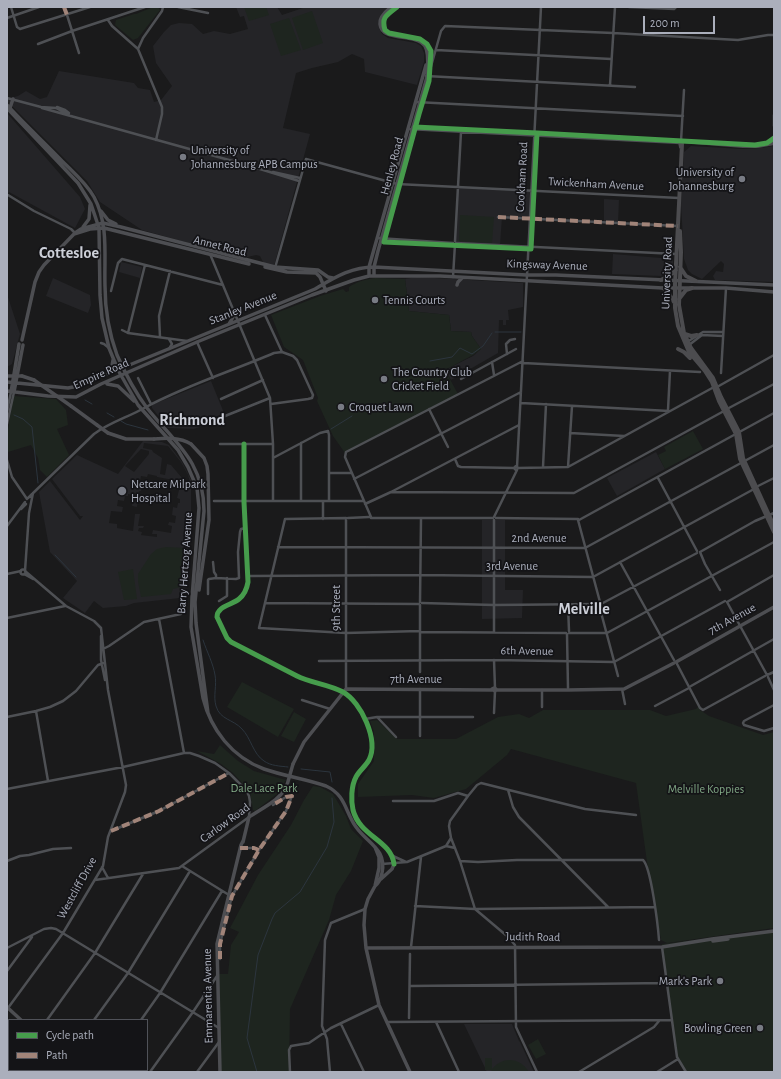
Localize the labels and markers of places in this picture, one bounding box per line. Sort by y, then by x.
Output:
place label: University of Johannesburg APB Campus [191,143,318,171]
marker: University of Johannesburg APB Campus [178,152,188,162]
place label: University of Johannesburg [669,165,734,193]
marker: University of Johannesburg [737,174,747,184]
place label: Tennis Courts [383,293,445,307]
marker: Tennis Courts [370,295,380,305]
place label: The Country Club Cricket Field [392,365,472,393]
marker: The Country Club Cricket Field [379,374,389,384]
place label: Croquet Lawn [349,400,413,414]
marker: Croquet Lawn [336,402,346,412]
place label: Netcare Milpark Hospital [131,477,206,505]
marker: Netcare Milpark Hospital [116,485,128,497]
place label: Mark's Park [659,974,712,988]
marker: Mark's Park [715,976,725,986]
place label: Bowling Green [684,1021,752,1035]
marker: Bowling Green [755,1023,765,1033]

